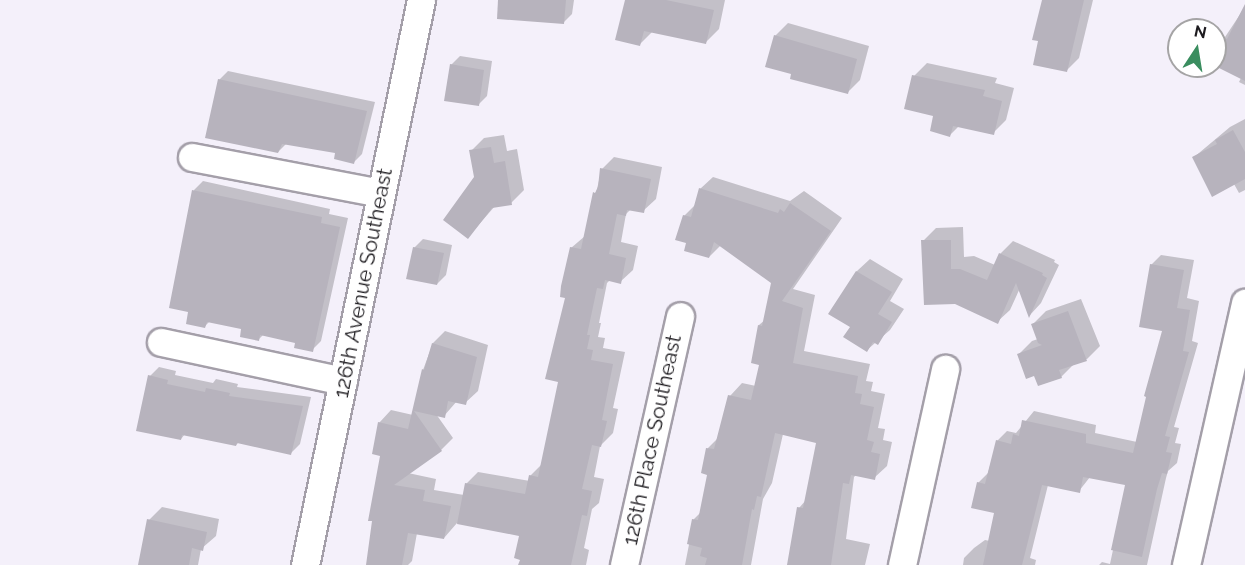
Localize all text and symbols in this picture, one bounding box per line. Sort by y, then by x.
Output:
north arrow [1167,18,1227,78]
text: N [1192,21,1208,42]
street label: 126th Avenue Southeast [328,166,398,400]
street label: 126th Place Southeast [617,332,687,548]

